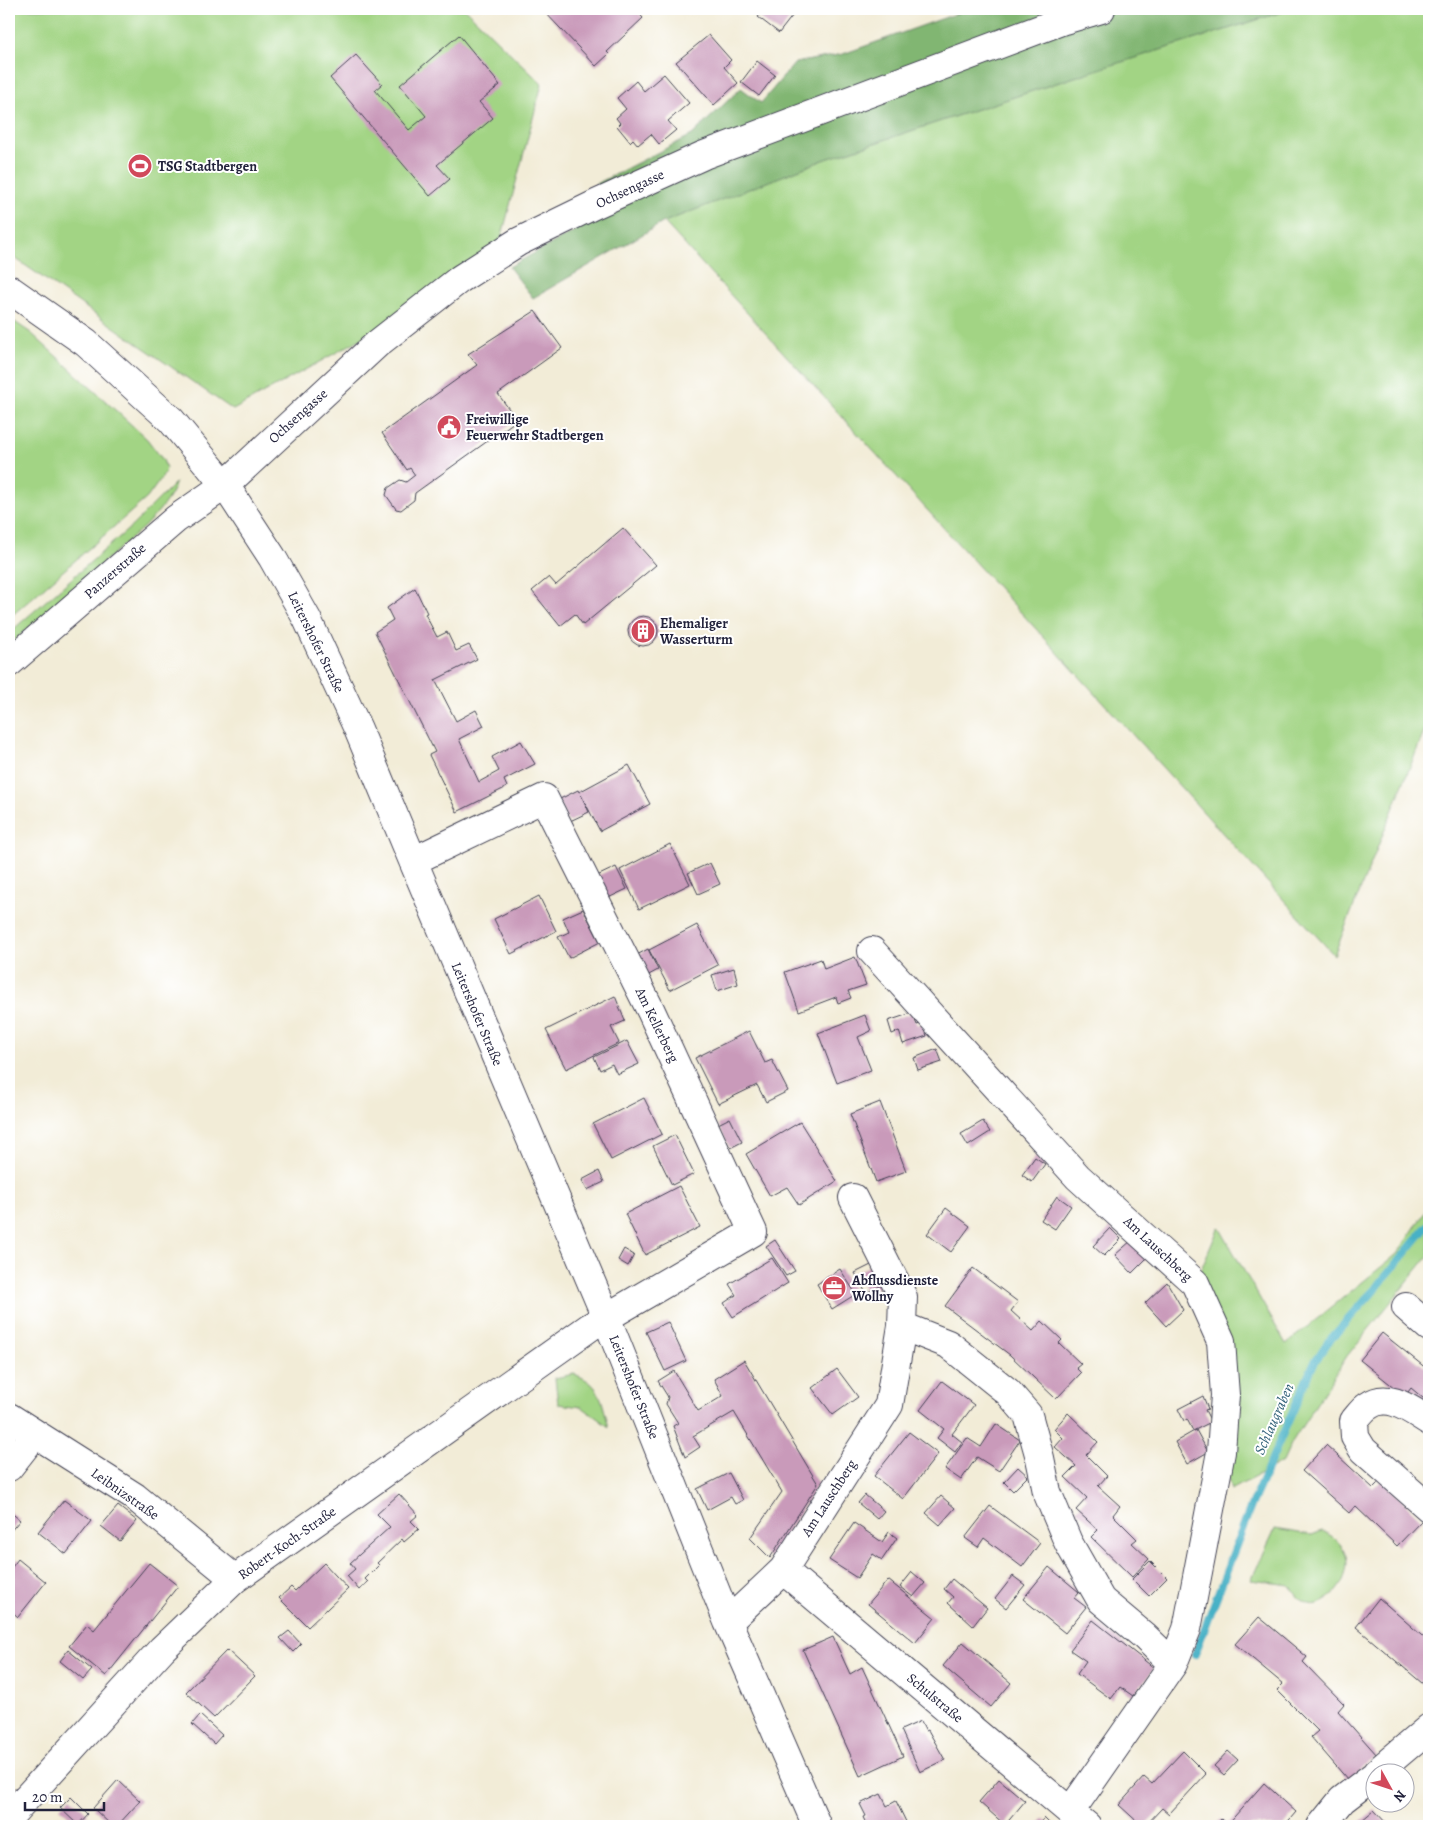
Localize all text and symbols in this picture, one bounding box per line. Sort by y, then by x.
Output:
sports icon: TSG Stadtbergen [127,153,153,179]
place label: TSG Stadtbergen [158,157,257,176]
street label: Ochsengasse [593,165,667,213]
street label: Ochsengasse [264,384,332,448]
place label: Freiwillige Feuerwehr Stadtbergen [466,410,604,445]
public building icon: Freiwillige Feuerwehr Stadtbergen [436,414,462,440]
street label: Panzerstraße [80,539,150,603]
street label: Leitershofer Straße [283,588,349,696]
place label: Ehemaliger Wasserturm [659,614,733,649]
building icon: Ehemaliger Wasserturm [630,618,656,644]
street label: Leitershofer Straße [447,959,507,1069]
street label: Am Kellerberg [630,983,683,1066]
street label: Am Lauschberg [1118,1211,1197,1286]
place label: Abflussdienste Wollny [851,1271,939,1306]
office icon: Abflussdienste Wollny [821,1275,847,1301]
street label: Leitershofer Straße [604,1332,664,1442]
water label: Schlaugraben [1249,1380,1299,1458]
street label: Am Lauschberg [796,1456,861,1541]
street label: Leibnizstraße [87,1464,163,1524]
street label: Robert-Koch-Straße [234,1502,340,1584]
street label: Schulstraße [903,1669,967,1727]
north arrow [1366,1762,1416,1812]
scale bar [25,1780,104,1812]
text: N [1389,1786,1410,1806]
text: 20 m [32,1787,63,1807]

